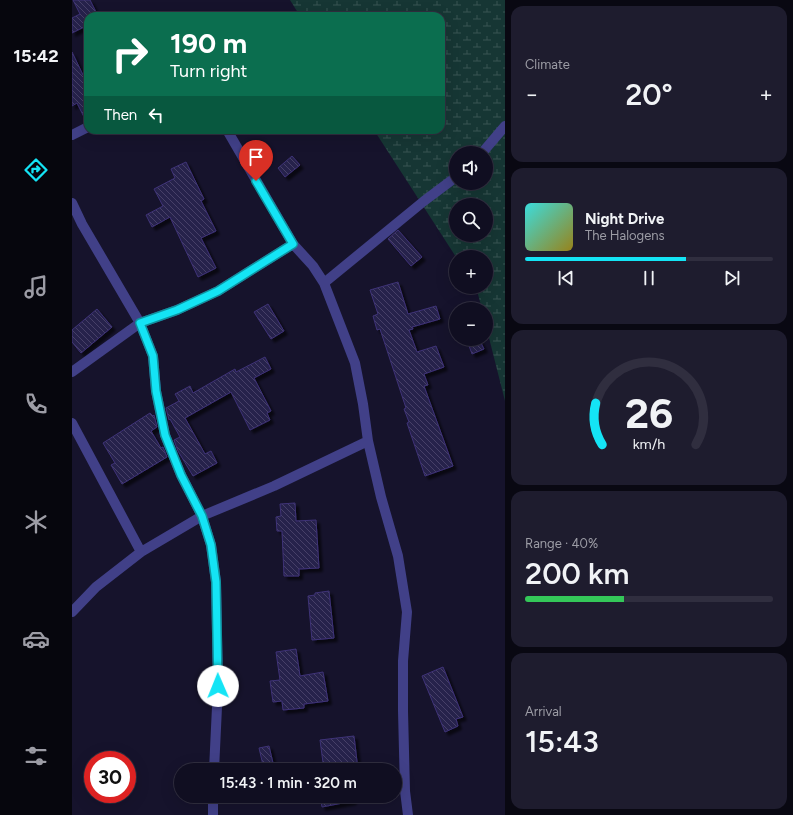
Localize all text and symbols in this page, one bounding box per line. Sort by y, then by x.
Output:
text: 190 m [170,26,247,60]
icon: right [104,28,156,80]
text: 15:42 [13,45,59,67]
text: Climate [525,57,570,72]
text: Turn right [170,60,247,82]
text: 20° [625,76,673,113]
text: − [525,81,539,108]
text: + [759,81,773,108]
icon: left [145,104,167,126]
text: Then [104,106,137,124]
pin [239,140,273,181]
icon: arrive [245,146,267,168]
map controls [449,146,493,346]
button: sound [449,146,493,190]
icon: directions [22,156,50,184]
button: search [449,198,493,242]
text: Night Drive [585,210,664,228]
text: The Halogens [585,228,665,243]
button: + [449,250,493,294]
icon: previous [555,267,577,289]
icon: pause [638,267,660,289]
icon: next [721,267,743,289]
icon: music [22,273,50,301]
button: − [449,302,493,346]
text: 26 [625,388,673,438]
icon: phone [22,390,50,418]
text: km/h [633,435,665,453]
icon: climate [22,508,50,536]
text: Range · 40% [525,536,598,551]
text: 200 km [525,555,630,592]
icon: car [22,625,50,653]
position arrow [197,665,239,707]
text: Arrival [525,704,562,719]
text: 15:43 [525,723,599,760]
icon: filters [22,742,50,770]
speed limit sign: 30 [84,751,136,803]
text: 15:43 · 1 min · 320 m [219,774,357,792]

